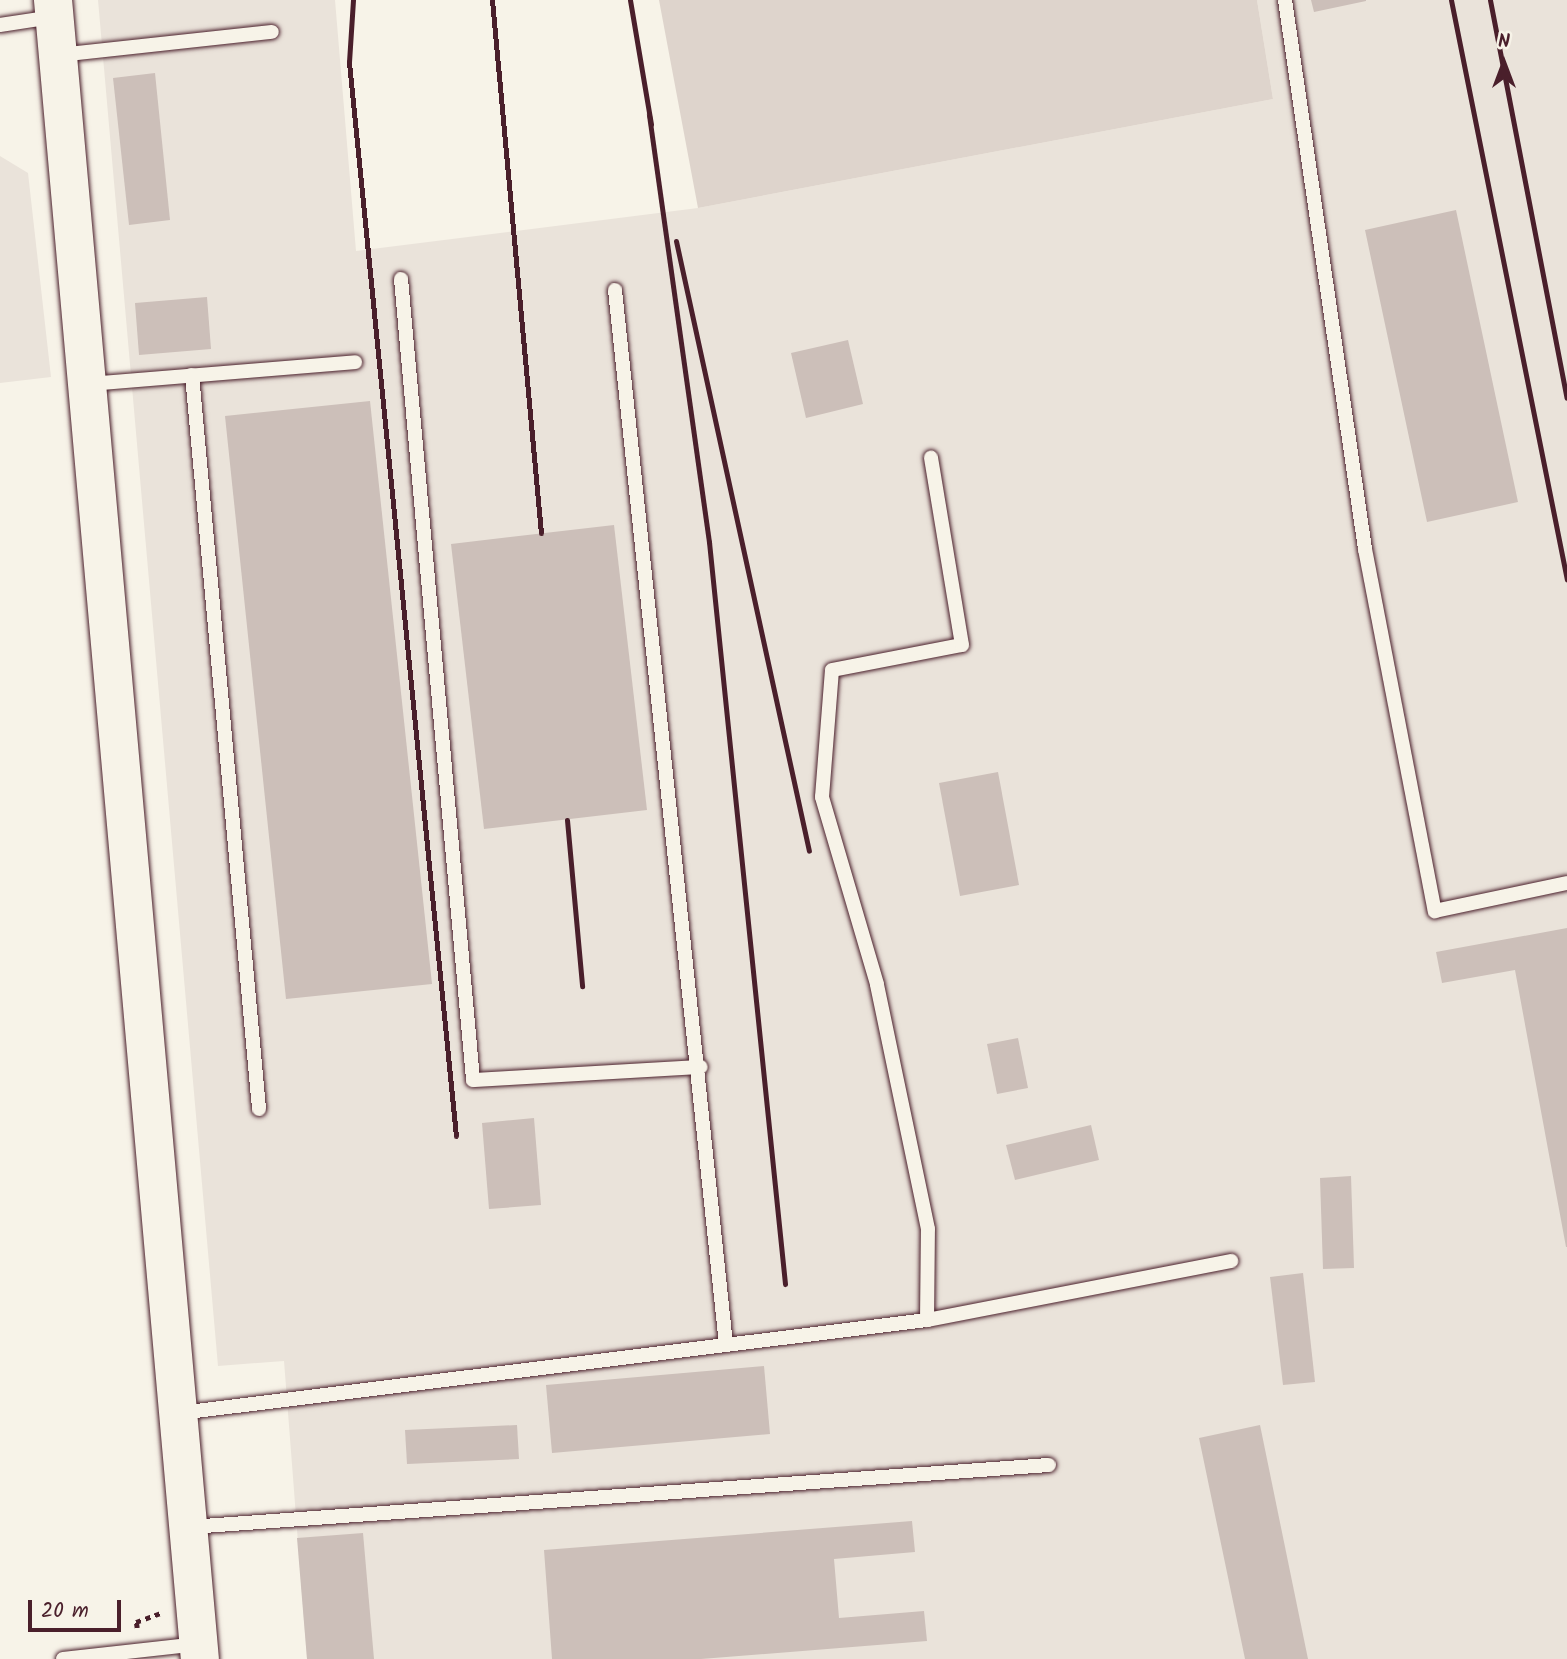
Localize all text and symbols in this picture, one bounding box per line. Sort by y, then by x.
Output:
text: N [1498,27,1510,57]
north arrow [1469,28,1539,98]
scale bar [32,1586,124,1630]
text: 20 m [41,1595,89,1628]

